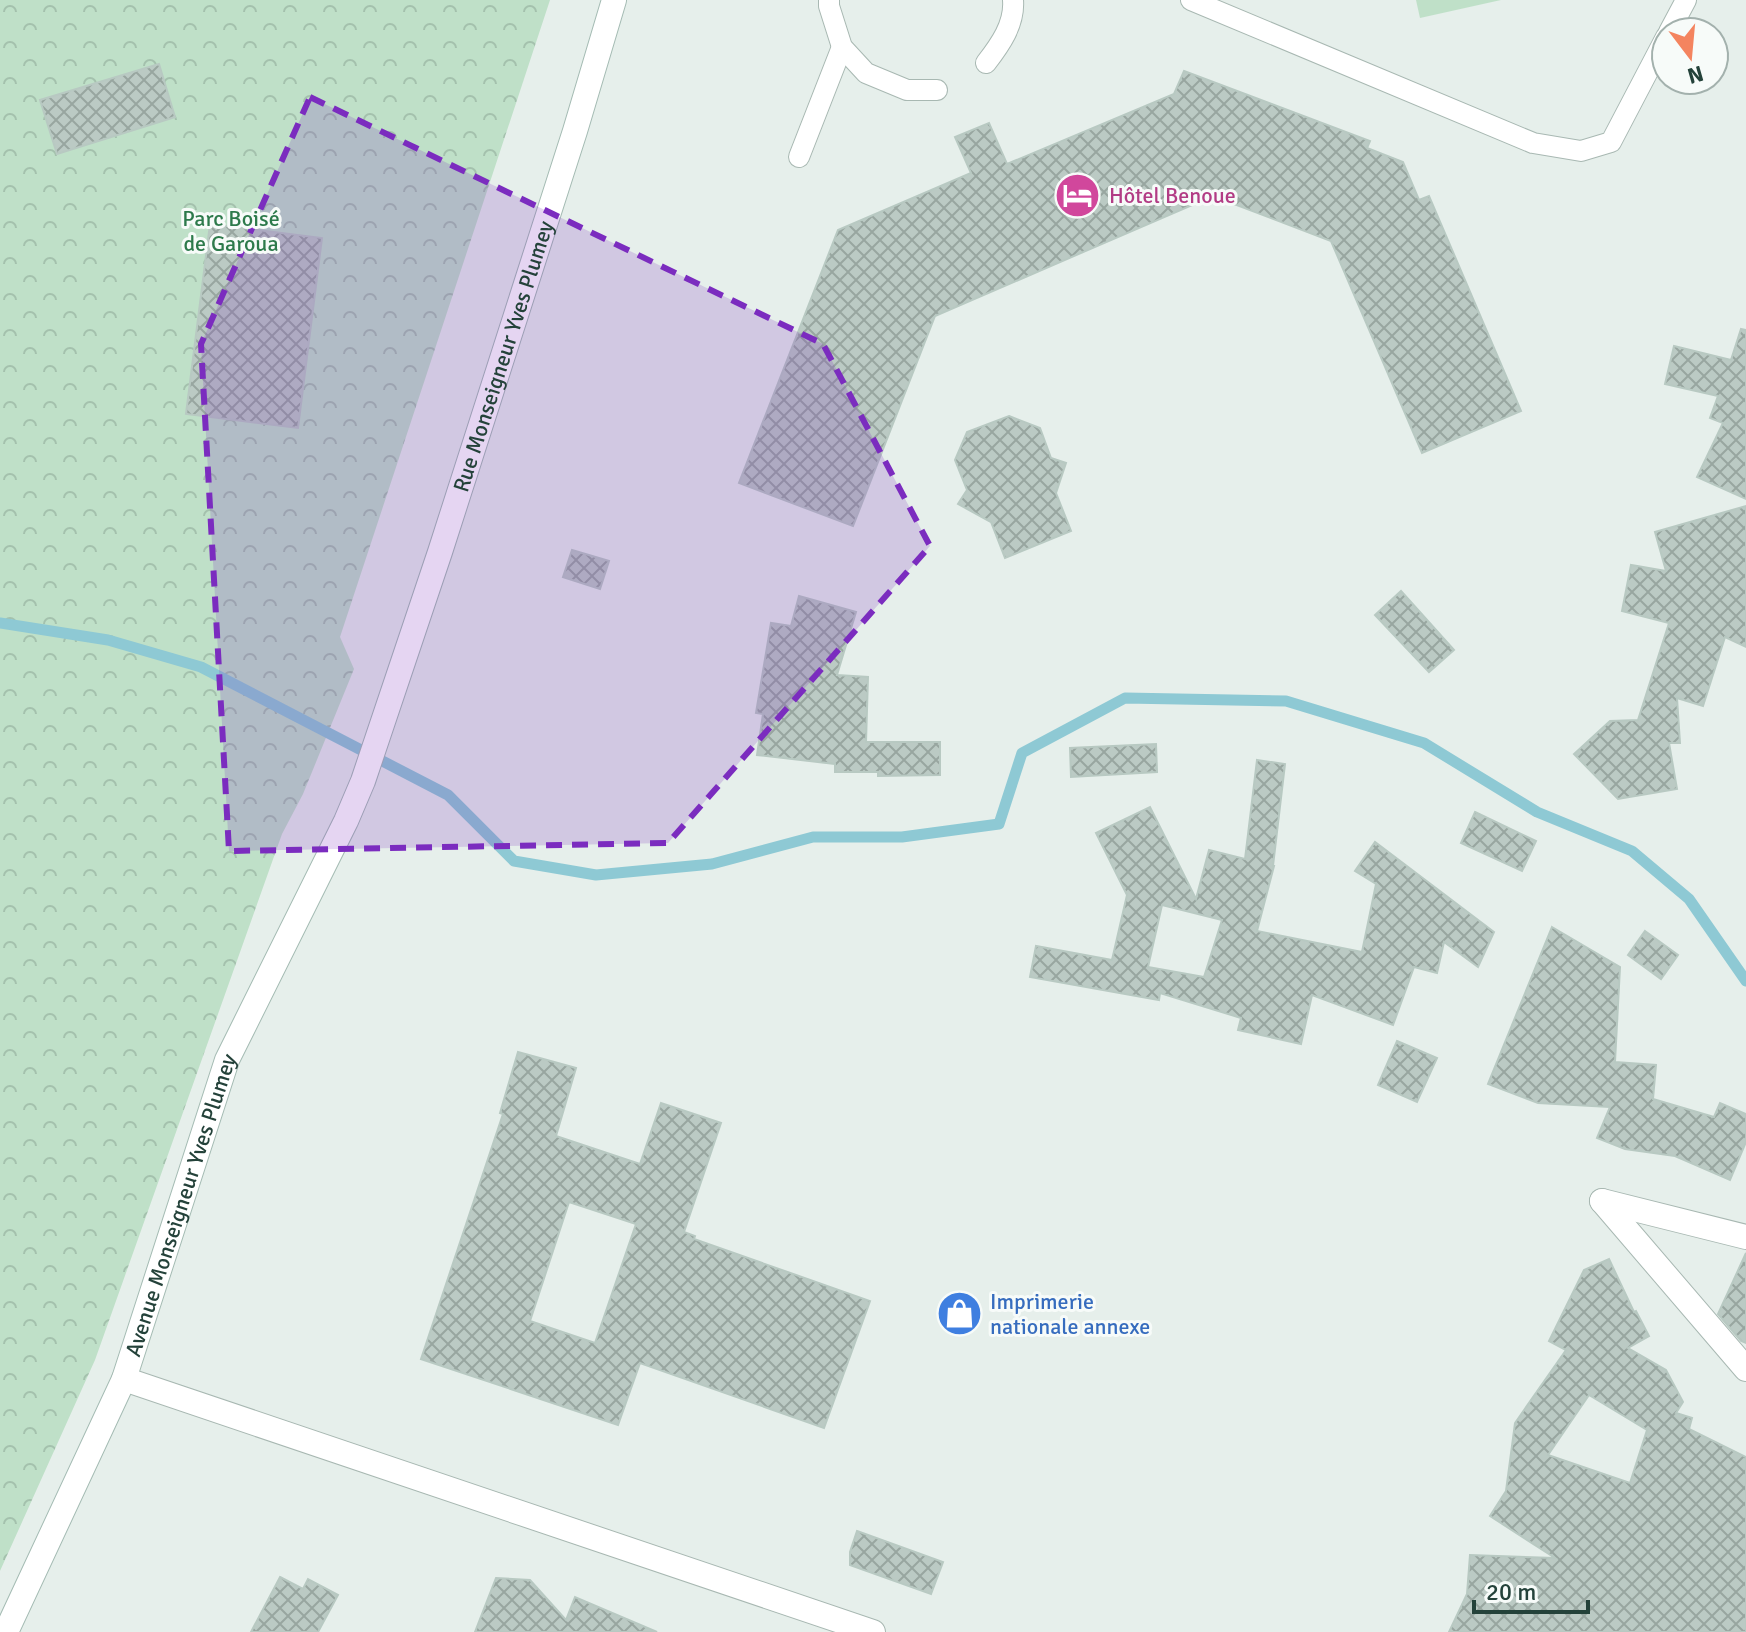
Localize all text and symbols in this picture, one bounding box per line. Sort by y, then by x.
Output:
north arrow [1650,16,1730,96]
text: N [1684,60,1706,90]
hotel icon: Hôtel Benoue [1054,171,1102,219]
place label: Hôtel Benoue [1109,182,1236,209]
park label: Parc Boisé de Garoua [182,205,280,257]
street label: Rue Monseigneur Yves Plumey [447,217,560,495]
street label: Avenue Monseigneur Yves Plumey [119,1048,242,1360]
place label: Imprimerie nationale annexe [990,1288,1150,1340]
shop icon: Imprimerie nationale annexe [935,1290,983,1338]
scale bar [1474,1564,1588,1614]
text: 20 m [1486,1577,1536,1607]

